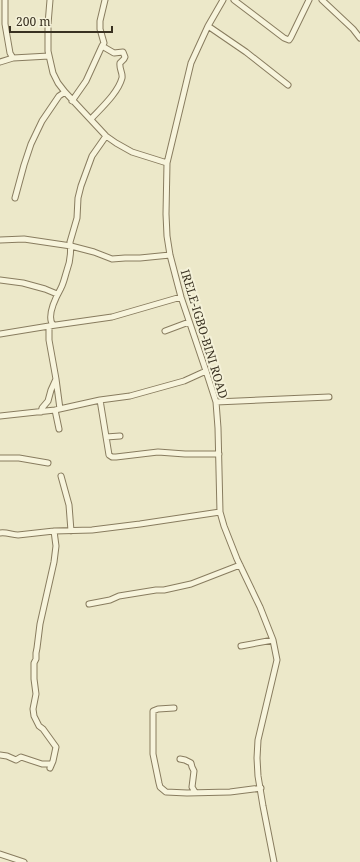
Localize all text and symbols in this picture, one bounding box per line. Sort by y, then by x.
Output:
scale bar [10,8,112,34]
text: 200 m [16,13,51,30]
street label: IRELE-IGBO-BINI ROAD [177,267,232,401]

